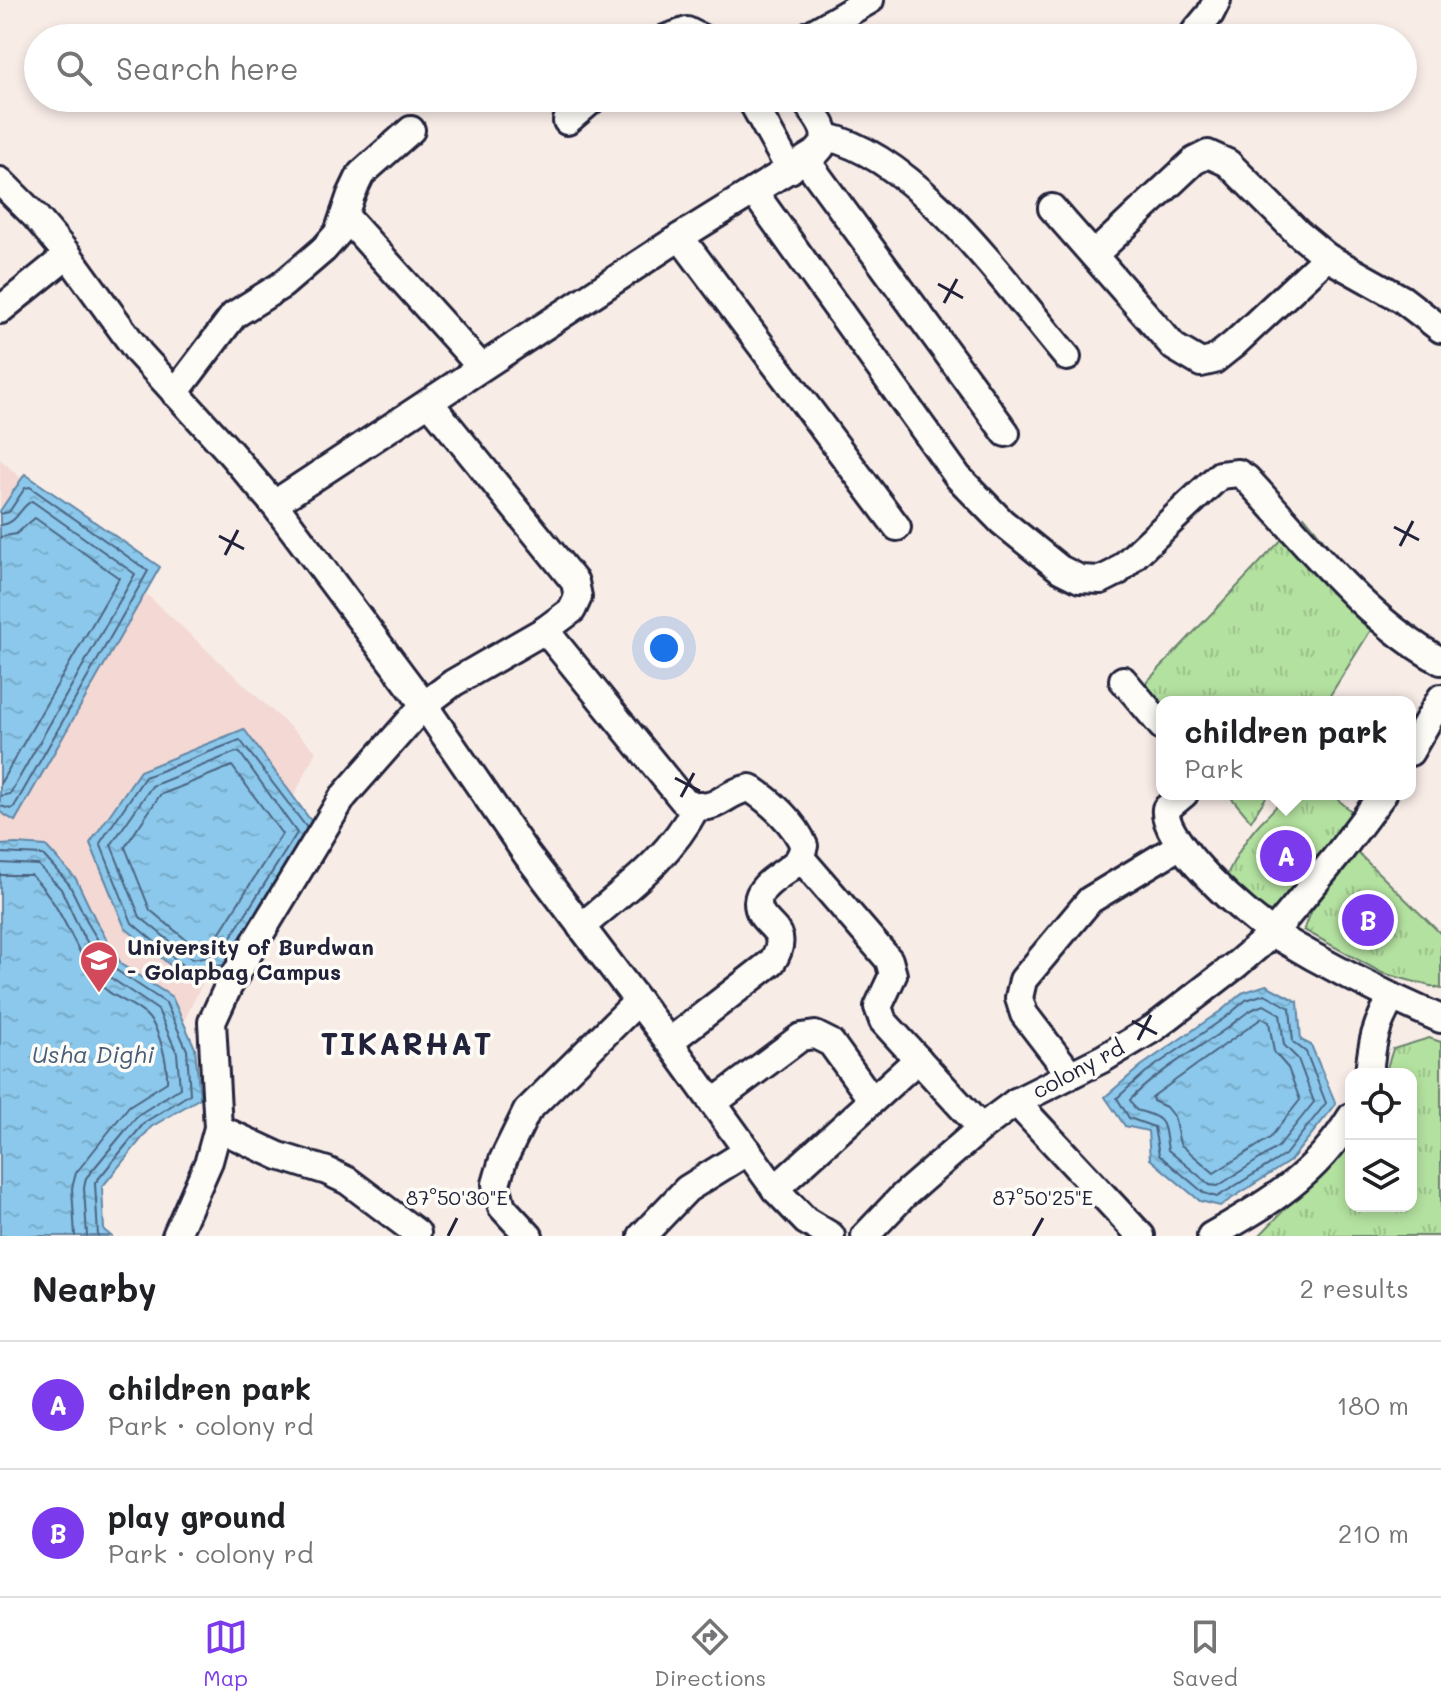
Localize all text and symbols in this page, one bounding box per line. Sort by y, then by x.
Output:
search box [24,24,1417,112]
icon: search [52,46,96,90]
text: Search here [116,48,299,88]
your location [644,628,684,668]
popup [1156,696,1416,800]
text: children park [1184,711,1388,751]
text: Park [1184,751,1243,785]
pin: A [1260,826,1312,886]
pin: B [1342,890,1394,950]
place label: University of Burdwan - Golapbag Campus [127,932,374,986]
school or university icon: University of Burdwan - Golapbag Campus [78,939,120,994]
district label: TIKARHAT [320,1023,494,1063]
street label: colony rd [1027,1032,1129,1105]
water label: Usha Dighi [32,1038,155,1069]
map controls [1345,1068,1417,1212]
button: locate [1345,1068,1417,1140]
button: layers [1345,1140,1417,1212]
text: 87°50'30"E [406,1184,508,1210]
text: 87°50'25"E [993,1184,1093,1210]
text: Nearby [32,1266,157,1311]
text: 2 results [1300,1271,1409,1305]
text: children park [108,1368,311,1408]
text: A [49,1388,67,1422]
text: 180 m [1337,1388,1409,1422]
text: Park · colony rd [108,1408,313,1442]
text: play ground [108,1496,286,1536]
text: B [49,1516,67,1550]
text: 210 m [1338,1516,1409,1550]
text: Park · colony rd [108,1536,313,1570]
tab: Map [203,1615,248,1692]
tab: Directions [654,1615,766,1692]
tab: Saved [1173,1615,1238,1692]

